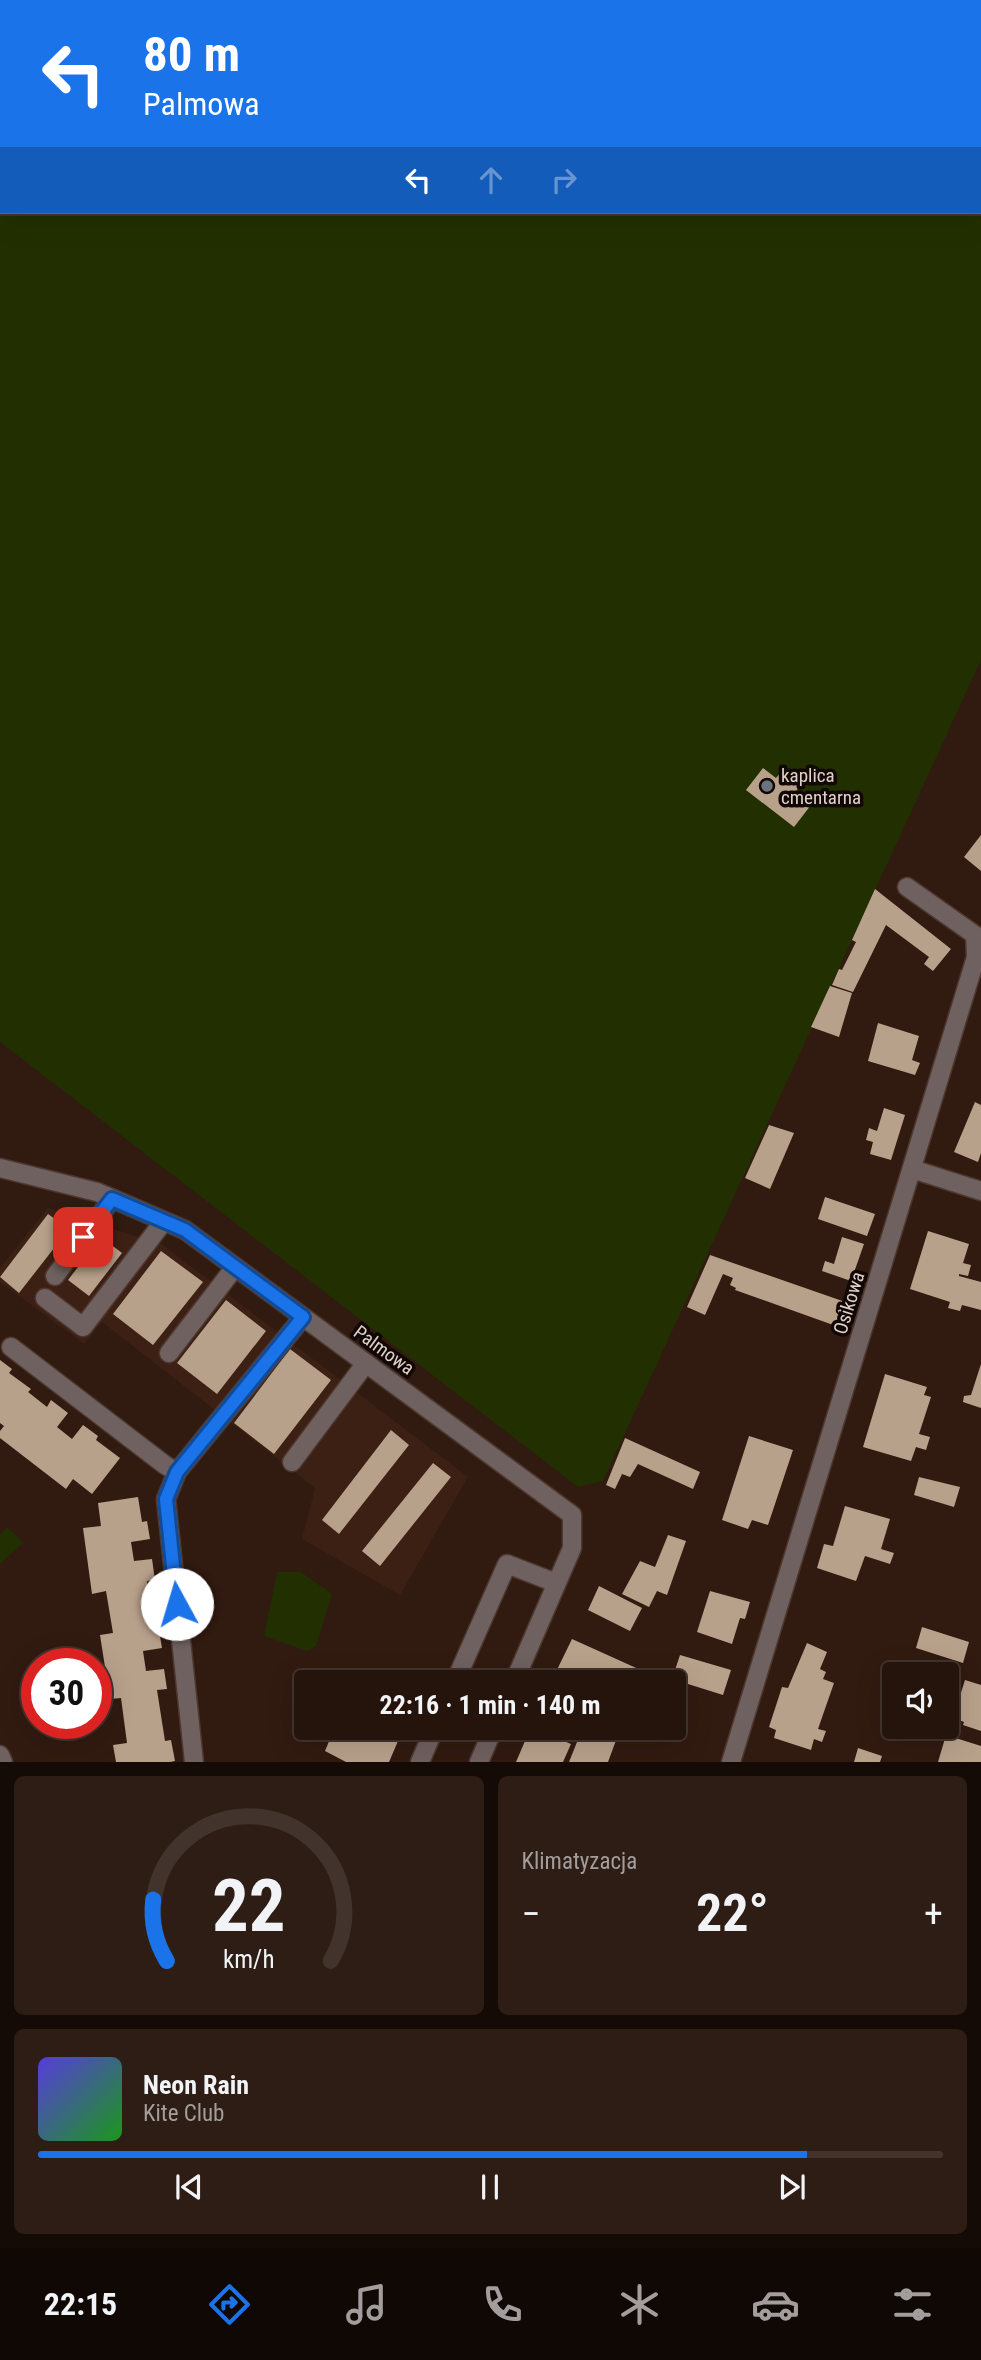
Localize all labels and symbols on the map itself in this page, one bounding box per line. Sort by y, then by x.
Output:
place label: kaplica cmentarna [781,764,861,809]
marker: kaplica cmentarna [759,778,775,794]
pin [53,1207,113,1267]
street label: Osikowa [829,1269,869,1337]
street label: Palmowa [349,1320,419,1380]
position arrow [140,1567,214,1641]
speed limit sign: 30 [21,1648,112,1739]

